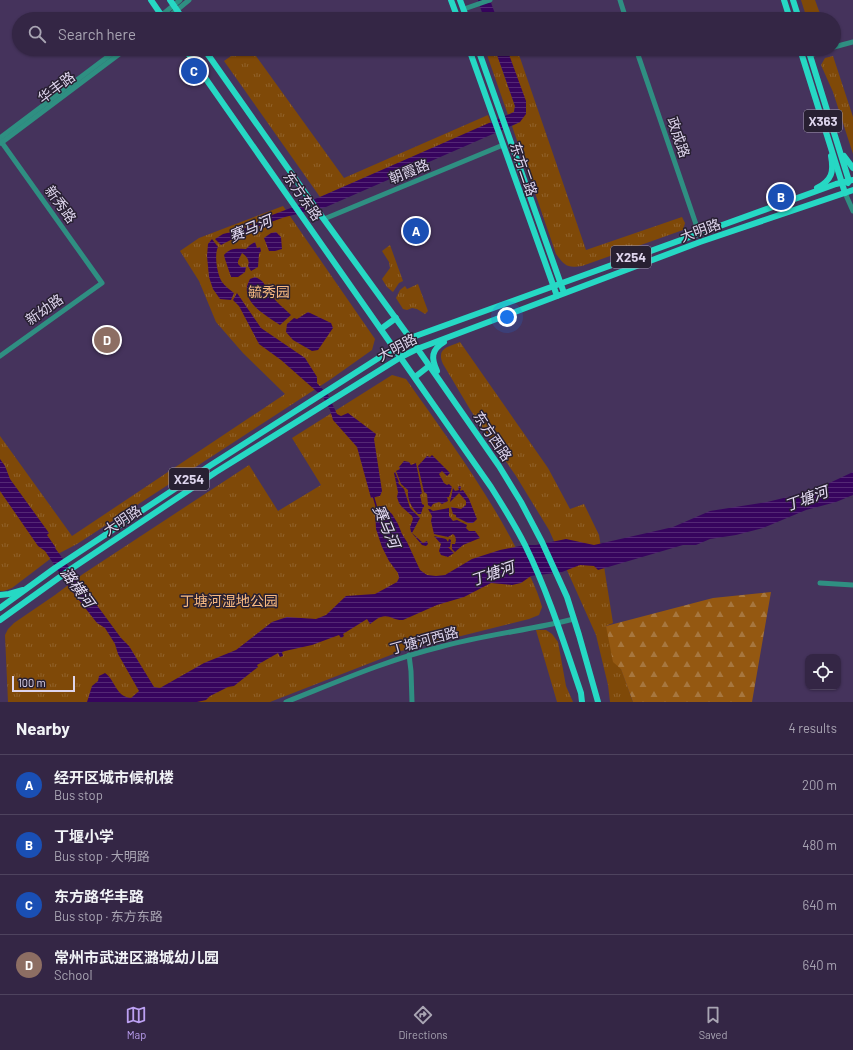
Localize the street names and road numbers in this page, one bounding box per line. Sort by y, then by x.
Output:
street label: 华丰路 [34,68,78,106]
road number: X363 [804,110,842,132]
street label: 政成路 [664,114,694,160]
street label: 东方二路 [507,140,541,198]
street label: 朝霞路 [386,155,432,187]
street label: 东方东路 [280,168,326,224]
street label: 新秀路 [42,182,80,226]
street label: 大明路 [677,215,723,245]
road number: X254 [611,246,651,268]
street label: 新幼路 [22,290,66,328]
street label: 大明路 [374,330,420,364]
street label: 东方西路 [470,408,516,464]
road number: X254 [169,468,209,490]
street label: 大明路 [100,501,144,539]
street label: 丁塘河西路 [388,623,460,657]

